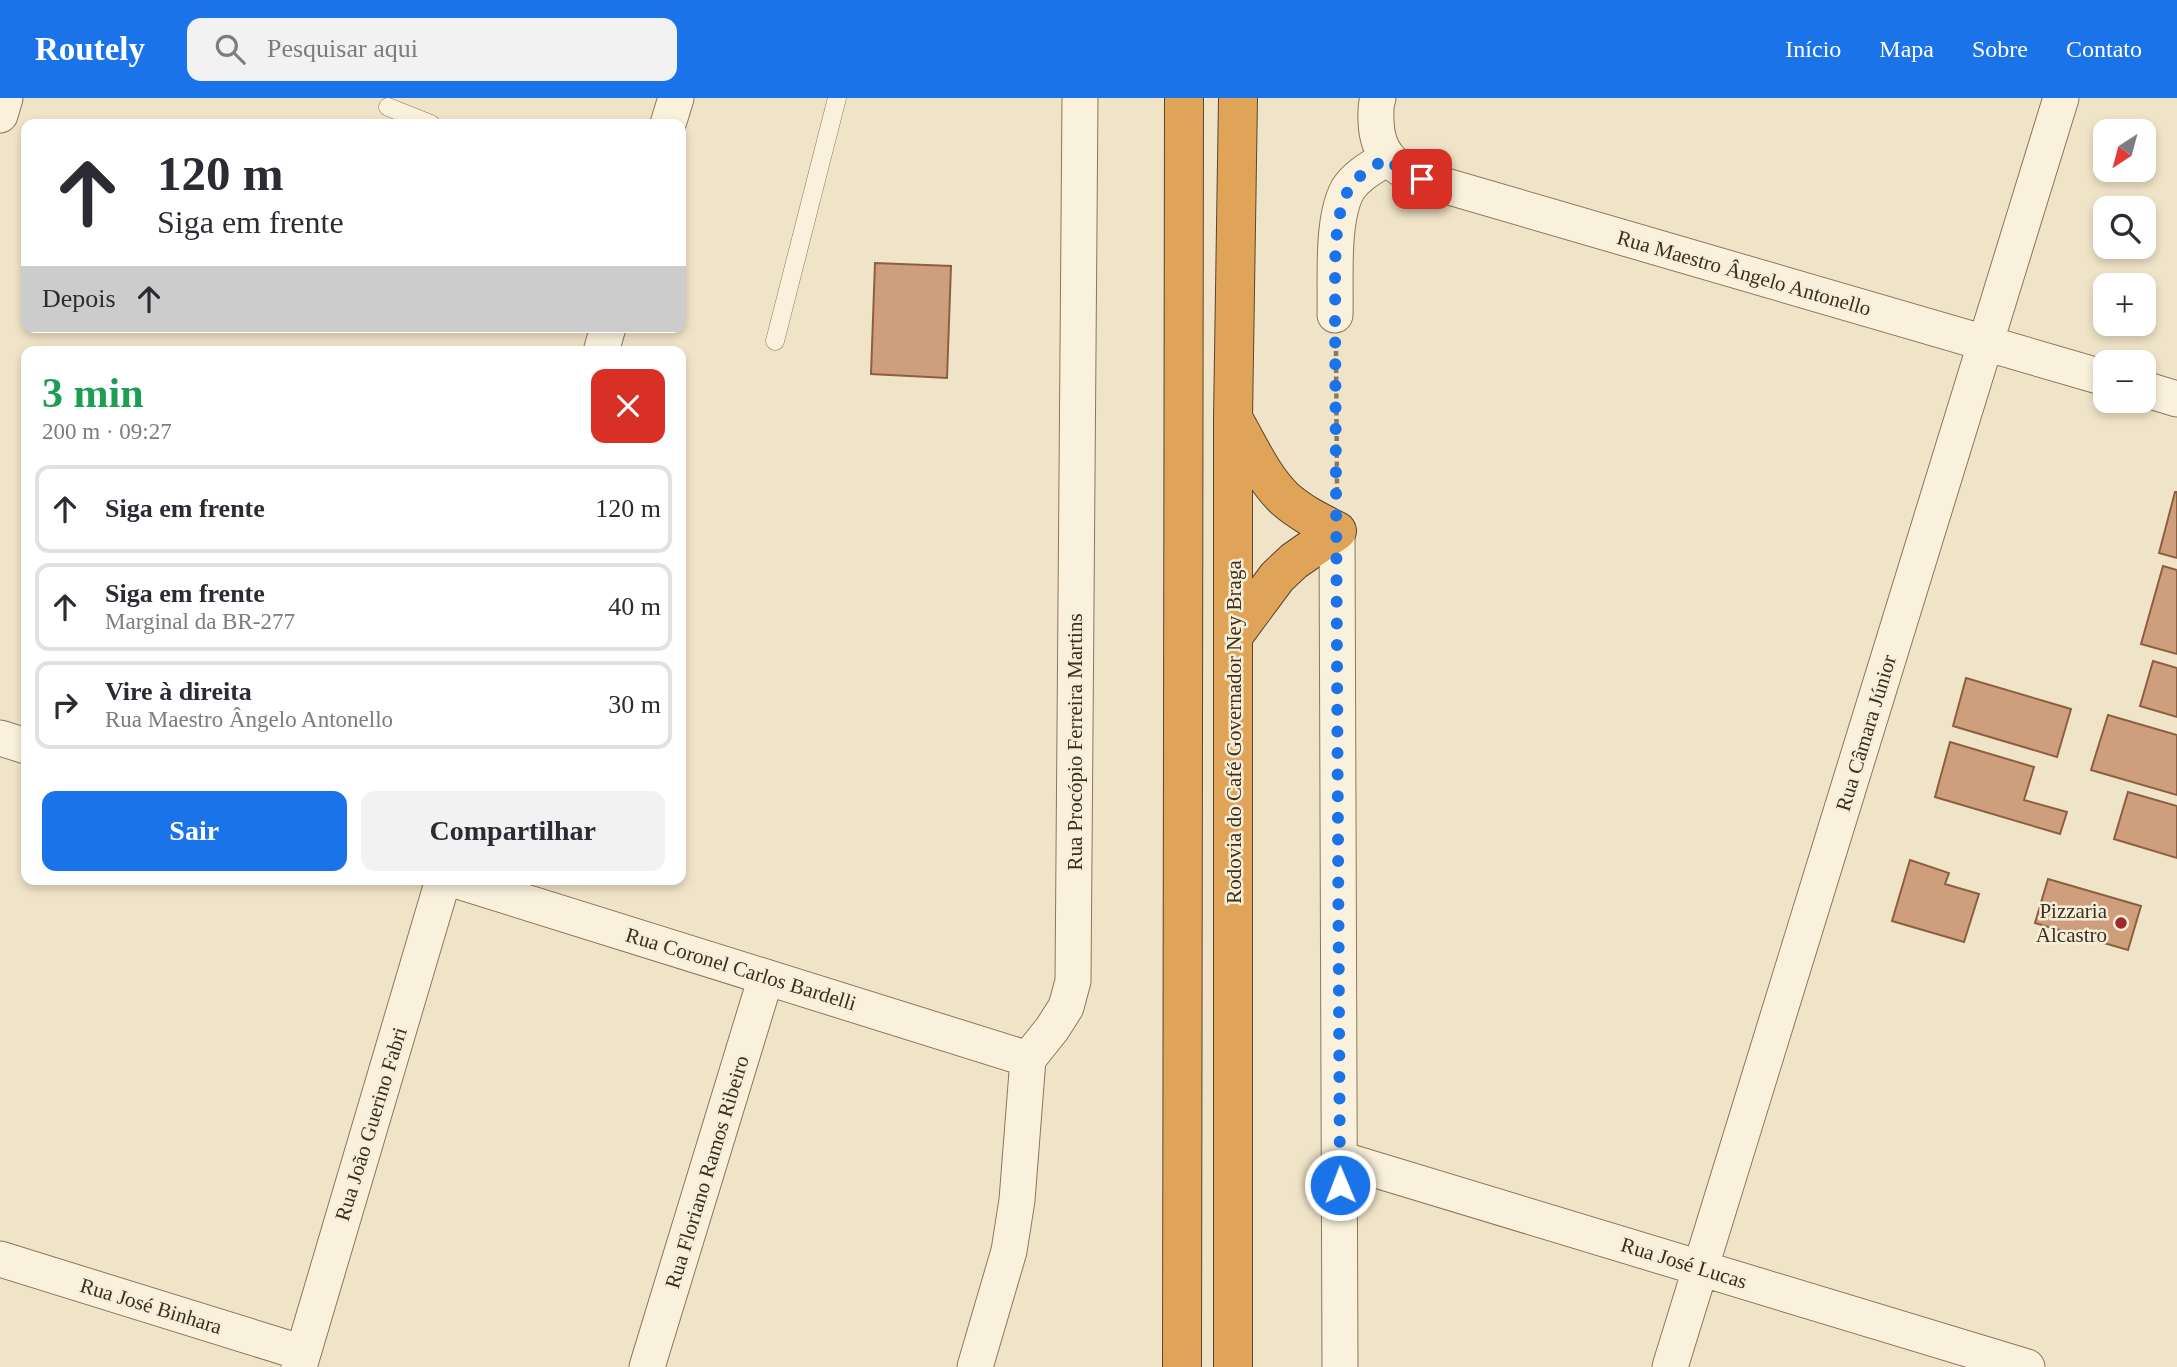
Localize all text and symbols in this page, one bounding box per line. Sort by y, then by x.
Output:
search box [187,18,677,81]
icon: search [211,30,249,68]
text: Routely [35,31,145,67]
text: Pesquisar aqui [267,34,418,63]
text: Início [1785,36,1841,62]
text: Mapa [1879,36,1934,62]
text: Sobre [1972,36,2028,62]
text: Contato [2066,36,2142,62]
north arrow [2093,119,2156,182]
map controls [2093,119,2156,413]
text: 120 m [157,146,284,201]
icon: ahead [42,147,133,238]
pin [1392,149,1452,209]
icon: arrive [1403,160,1441,198]
button: search [2093,196,2156,259]
text: Siga em frente [157,204,344,240]
street label: Rua Maestro Ângelo Antonello [1614,225,1874,321]
button: + [2093,273,2156,336]
icon: ahead [130,280,168,318]
text: Depois [42,284,116,313]
button: − [2093,350,2156,413]
button: close [591,369,665,443]
text: 3 min [42,370,144,416]
text: 200 m · 09:27 [42,419,172,444]
icon: ahead [46,490,84,528]
text: Siga em frente [105,494,265,523]
text: 120 m [595,494,661,523]
street label: Rodovia do Café Governador Ney Braga [1222,560,1246,904]
text: Siga em frente [105,579,265,608]
icon: ahead [46,588,84,626]
text: 40 m [608,592,661,621]
text: Marginal da BR-277 [105,609,295,634]
street label: Rua Procópio Ferreira Martins [1063,613,1087,871]
street label: Rua Câmara Júnior [1831,652,1901,814]
text: Vire à direita [105,677,252,706]
icon: right [46,686,84,724]
text: 30 m [608,690,661,719]
text: Rua Maestro Ângelo Antonello [105,707,393,732]
button: Sair [42,791,347,871]
button: Compartilhar [361,791,665,871]
place label: Pizzaria Alcastro [2036,899,2108,947]
marker: Pizzaria Alcastro [2113,915,2129,931]
street label: Rua Coronel Carlos Bardelli [623,922,859,1016]
street label: Rua João Guerino Fabri [330,1024,412,1224]
street label: Rua Floriano Ramos Ribeiro [660,1053,754,1291]
position arrow [1303,1148,1377,1222]
street label: Rua José Lucas [1618,1232,1750,1294]
street label: Rua José Binhara [77,1273,225,1339]

